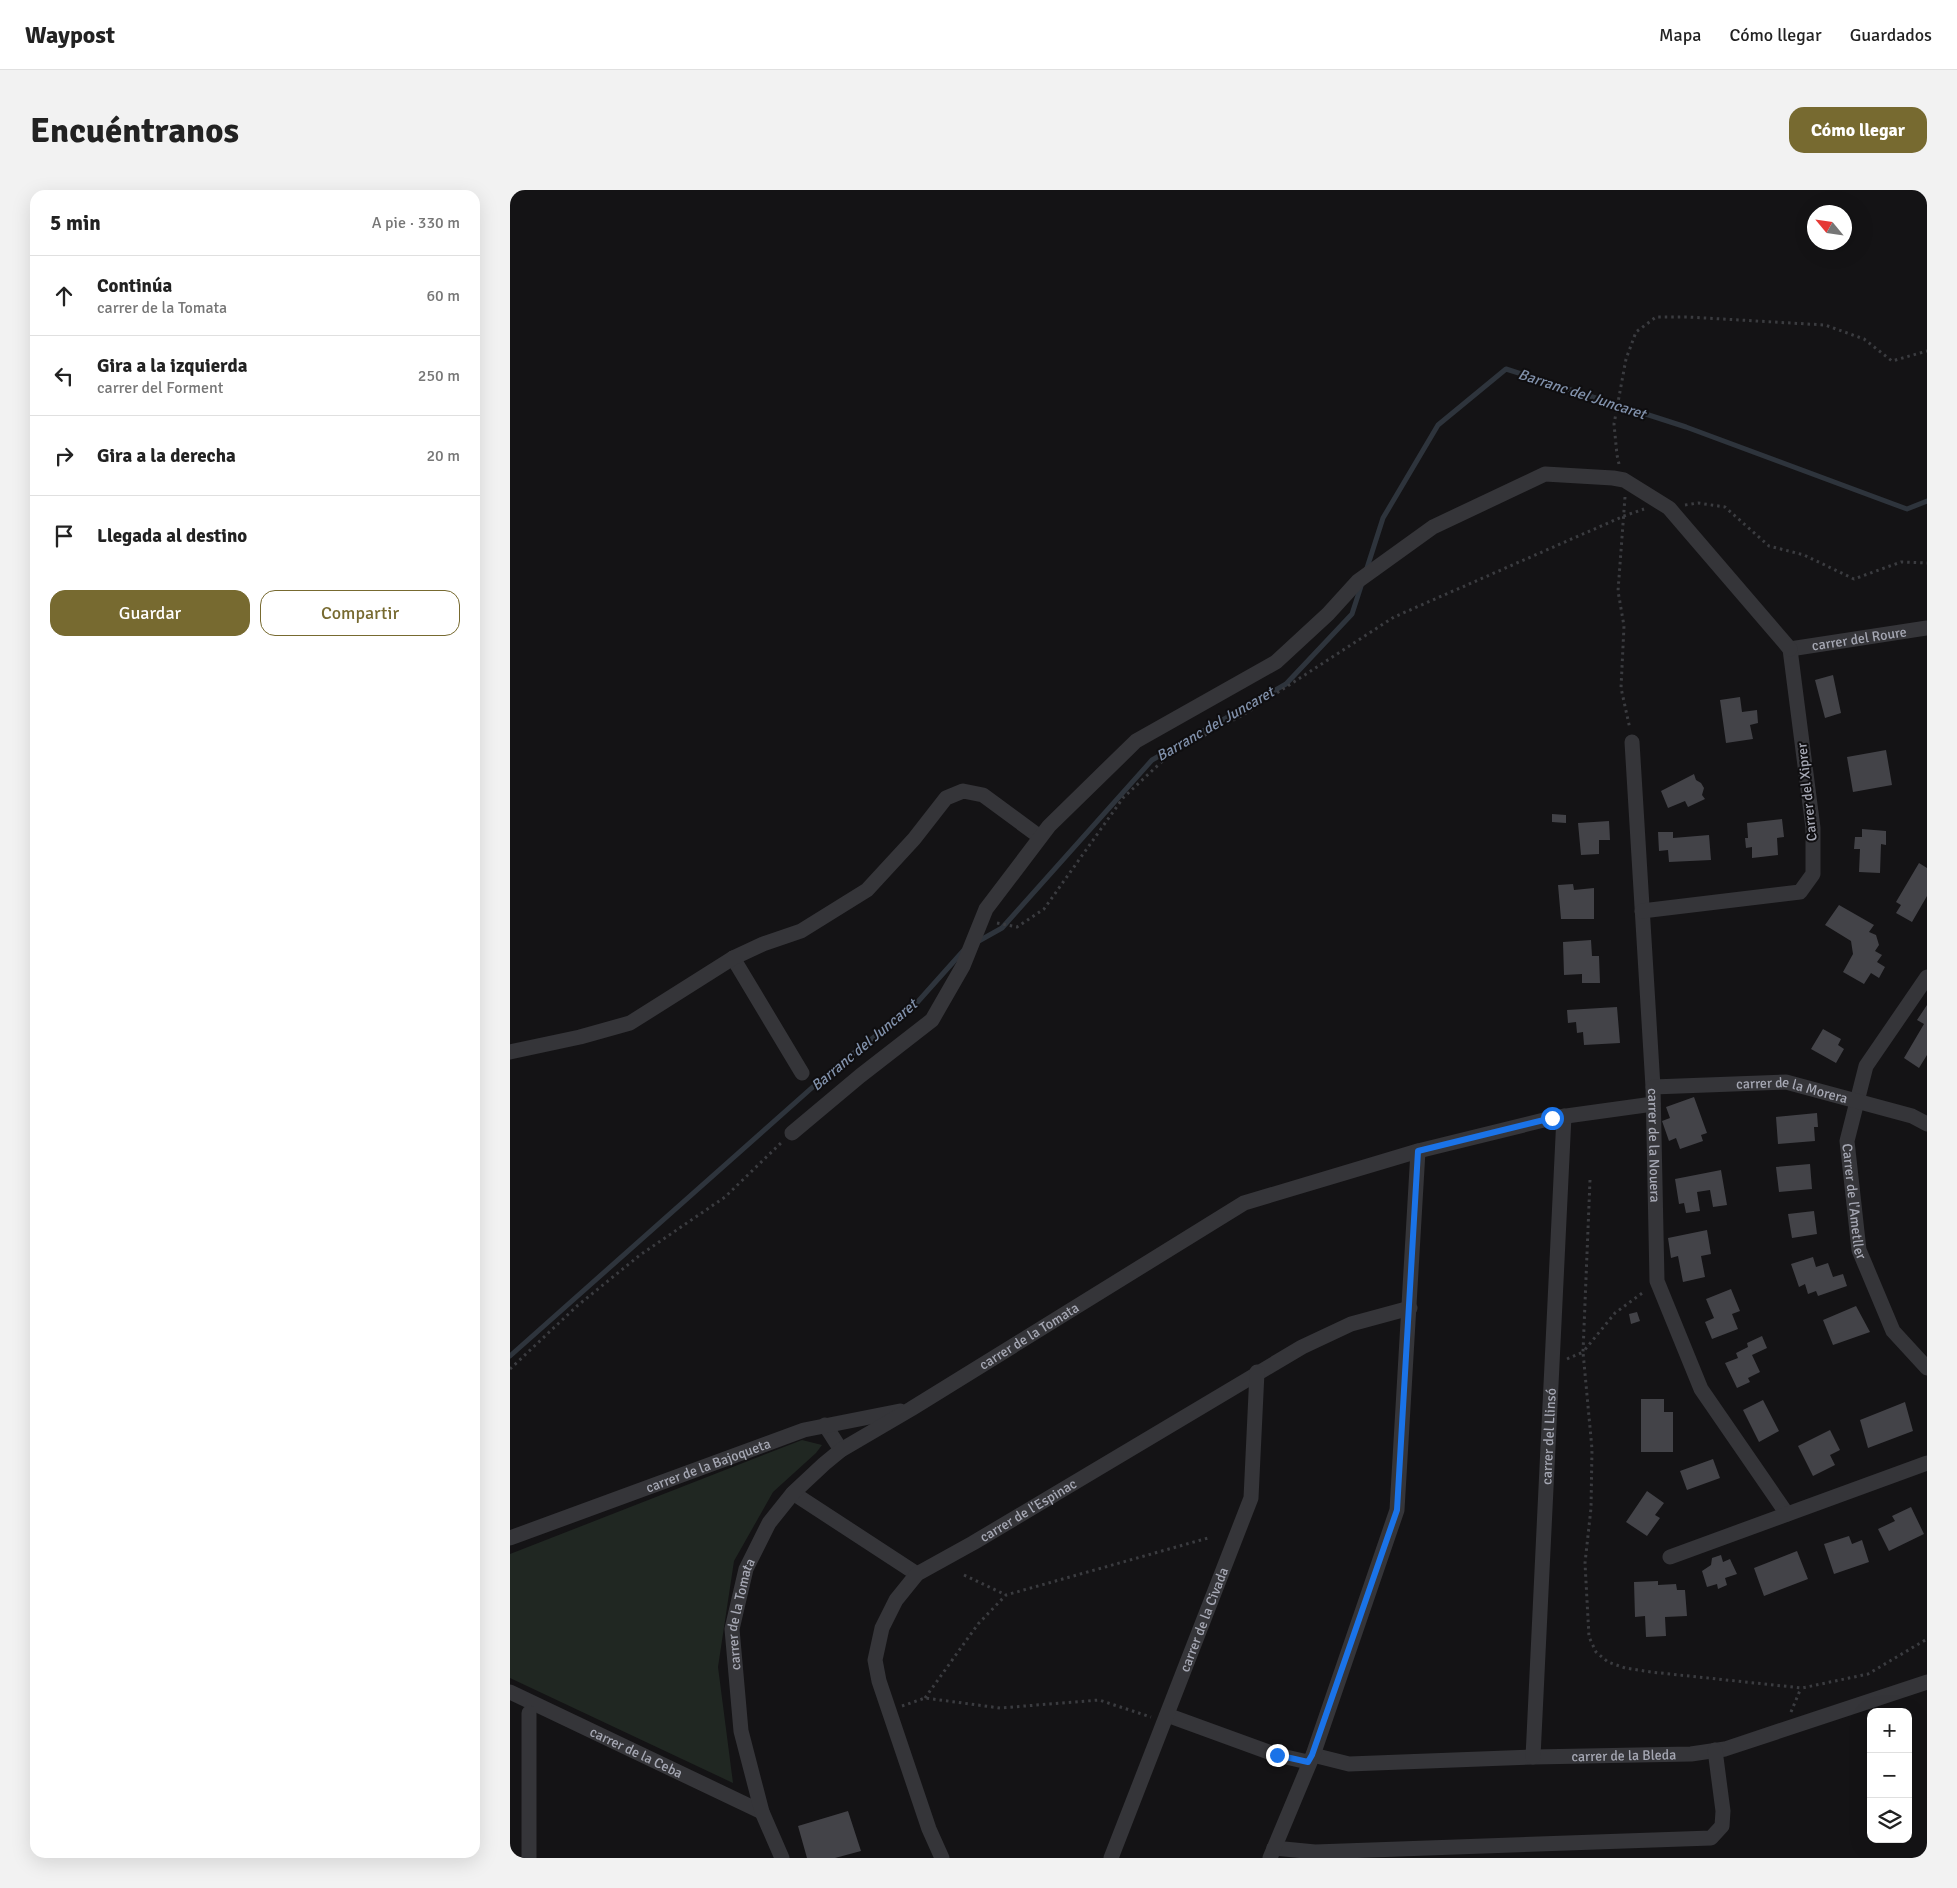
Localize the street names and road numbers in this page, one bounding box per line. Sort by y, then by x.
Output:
street label: carrer del Roure [1811,623,1908,654]
street label: Carrer del Xiprer [1793,741,1821,842]
street label: carrer de la Morera [1736,1073,1850,1107]
street label: carrer de la Nouera [1645,1088,1664,1203]
street label: Carrer de l'Ametller [1839,1142,1871,1263]
street label: carrer de la Tomata [976,1299,1082,1373]
street label: carrer del Llinsó [1538,1388,1559,1485]
street label: carrer de la Bajoqueta [643,1435,773,1496]
street label: carrer de l'Espinac [977,1475,1080,1546]
street label: carrer de la Tomata [723,1555,759,1671]
street label: carrer de la Civada [1176,1565,1232,1674]
street label: carrer de la Ceba [587,1723,686,1782]
street label: carrer de la Bleda [1571,1746,1676,1765]

